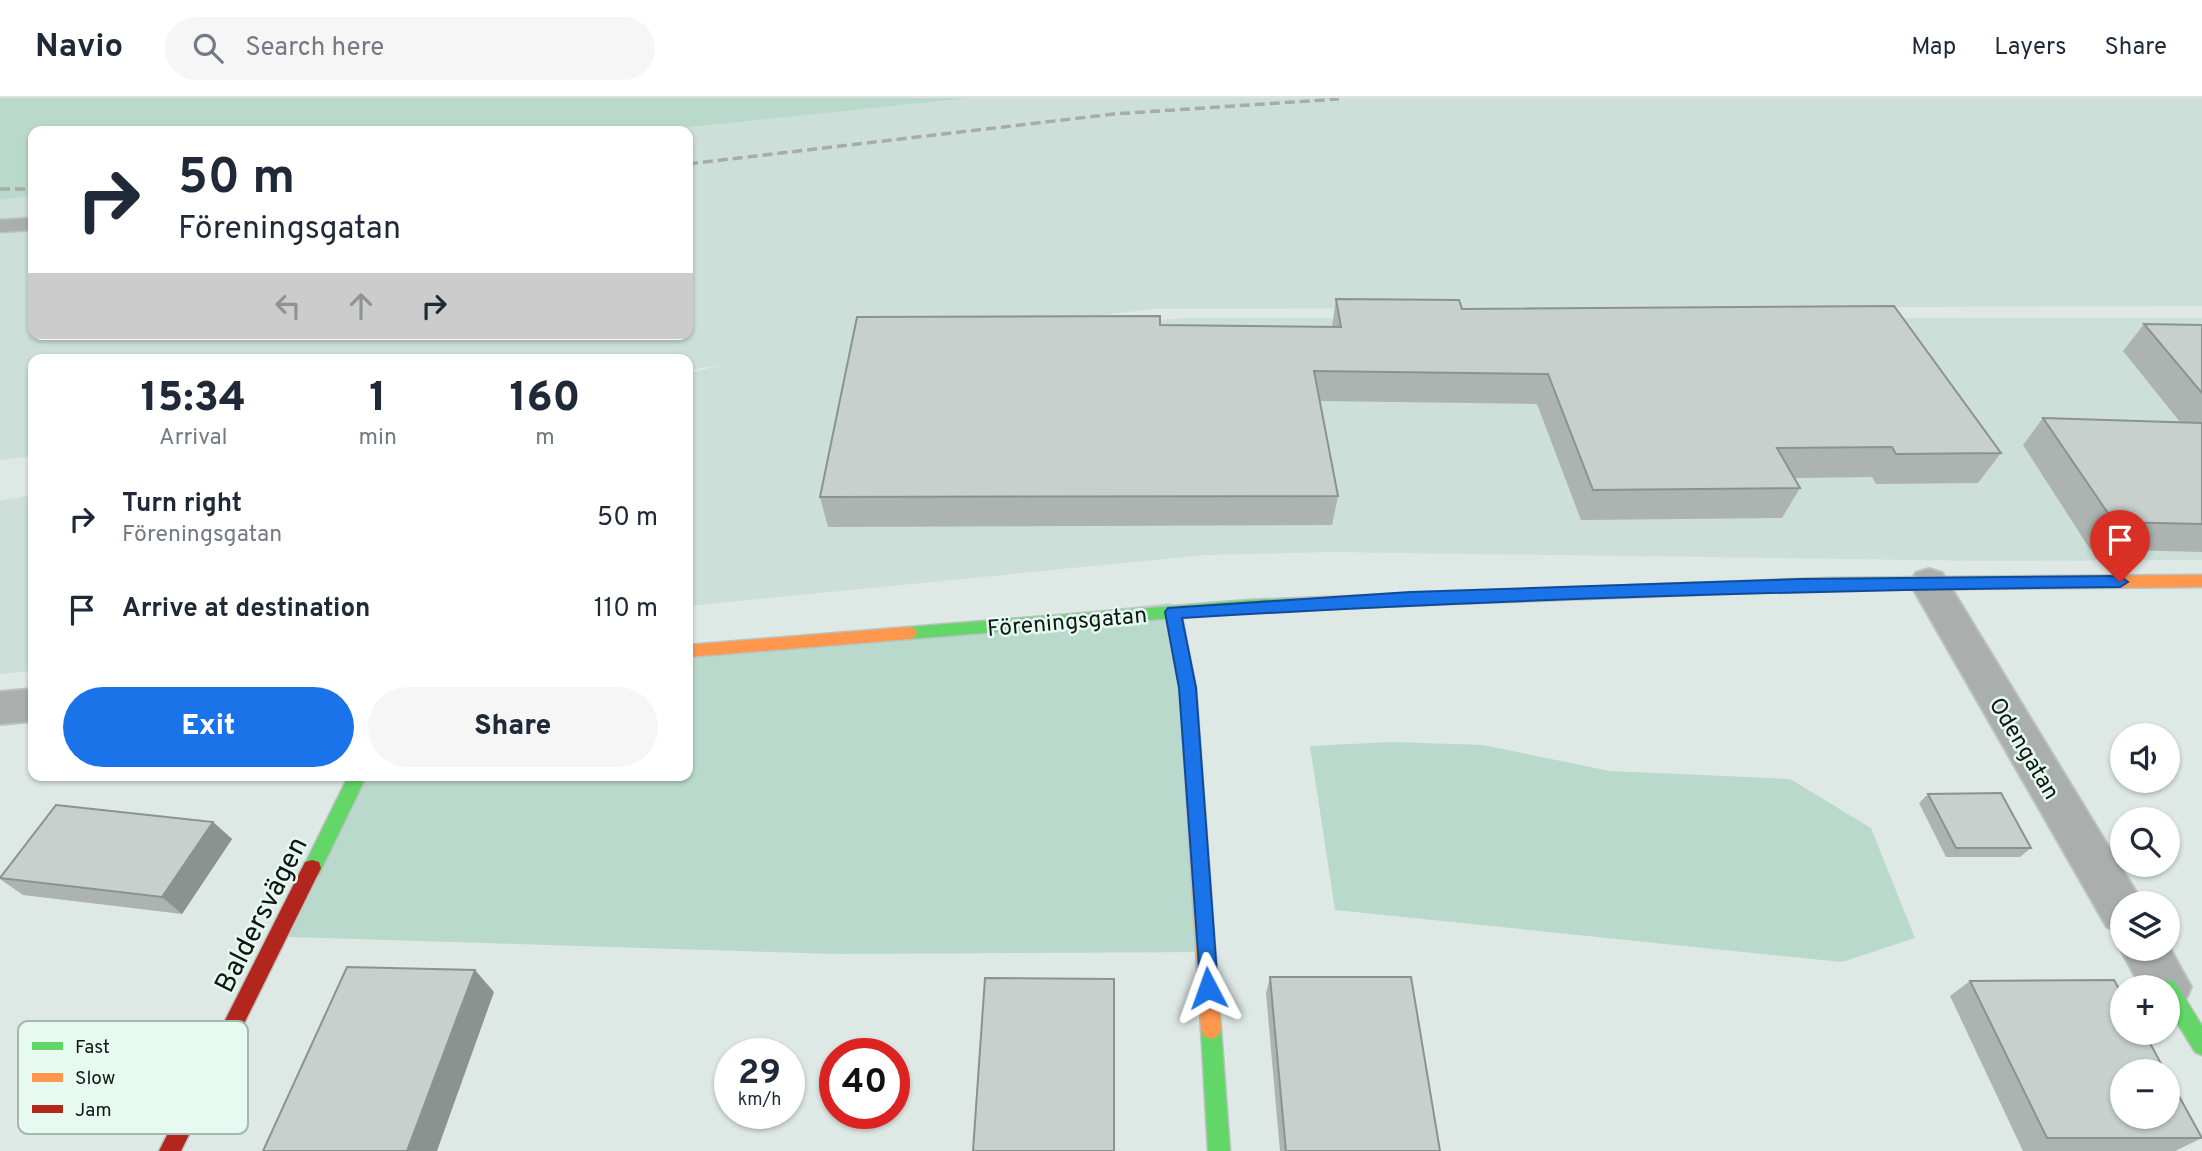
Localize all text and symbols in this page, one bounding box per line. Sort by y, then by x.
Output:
search box [165,17,655,80]
text: Navio [35,27,123,69]
icon: search [189,29,227,67]
text: Search here [245,32,384,65]
text: Map [1911,33,1956,63]
text: Layers [1994,33,2066,63]
text: Share [2104,33,2167,63]
text: 50 m [178,149,295,211]
icon: right [63,154,154,245]
text: Föreningsgatan [178,210,401,250]
icon: left [269,287,307,325]
icon: ahead [342,287,380,325]
icon: right [415,287,453,325]
text: 15:34 [141,373,246,426]
text: 1 [369,373,386,426]
text: 160 [509,373,580,426]
text: Arrival [159,424,228,453]
text: min [359,424,397,453]
text: m [535,424,555,453]
text: Turn right [122,488,242,521]
icon: right [63,500,101,538]
text: 50 m [597,502,658,535]
pin [2090,510,2150,582]
text: Föreningsgatan [122,521,282,550]
icon: arrive [2101,521,2139,559]
icon: arrive [63,591,101,629]
text: Arrive at destination [122,593,370,626]
text: 110 m [594,593,658,626]
street label: Föreningsgatan [986,602,1148,645]
button: Exit [63,687,354,767]
button: Share [368,687,658,767]
street label: Odengatan [1981,693,2065,806]
map controls [2110,723,2180,1129]
button: sound [2110,723,2180,793]
button: search [2110,807,2180,877]
street label: Baldersvägen [208,831,317,999]
button: layers [2110,891,2180,961]
position arrow [1171,951,1245,1025]
button: + [2110,975,2180,1045]
legend [18,1021,248,1134]
text: Fast [75,1036,110,1060]
speed limit sign: 40 [819,1038,910,1129]
text: 29 [738,1052,781,1096]
button: − [2110,1059,2180,1129]
text: Slow [75,1067,115,1091]
text: km/h [738,1089,781,1112]
text: Jam [75,1099,112,1123]

